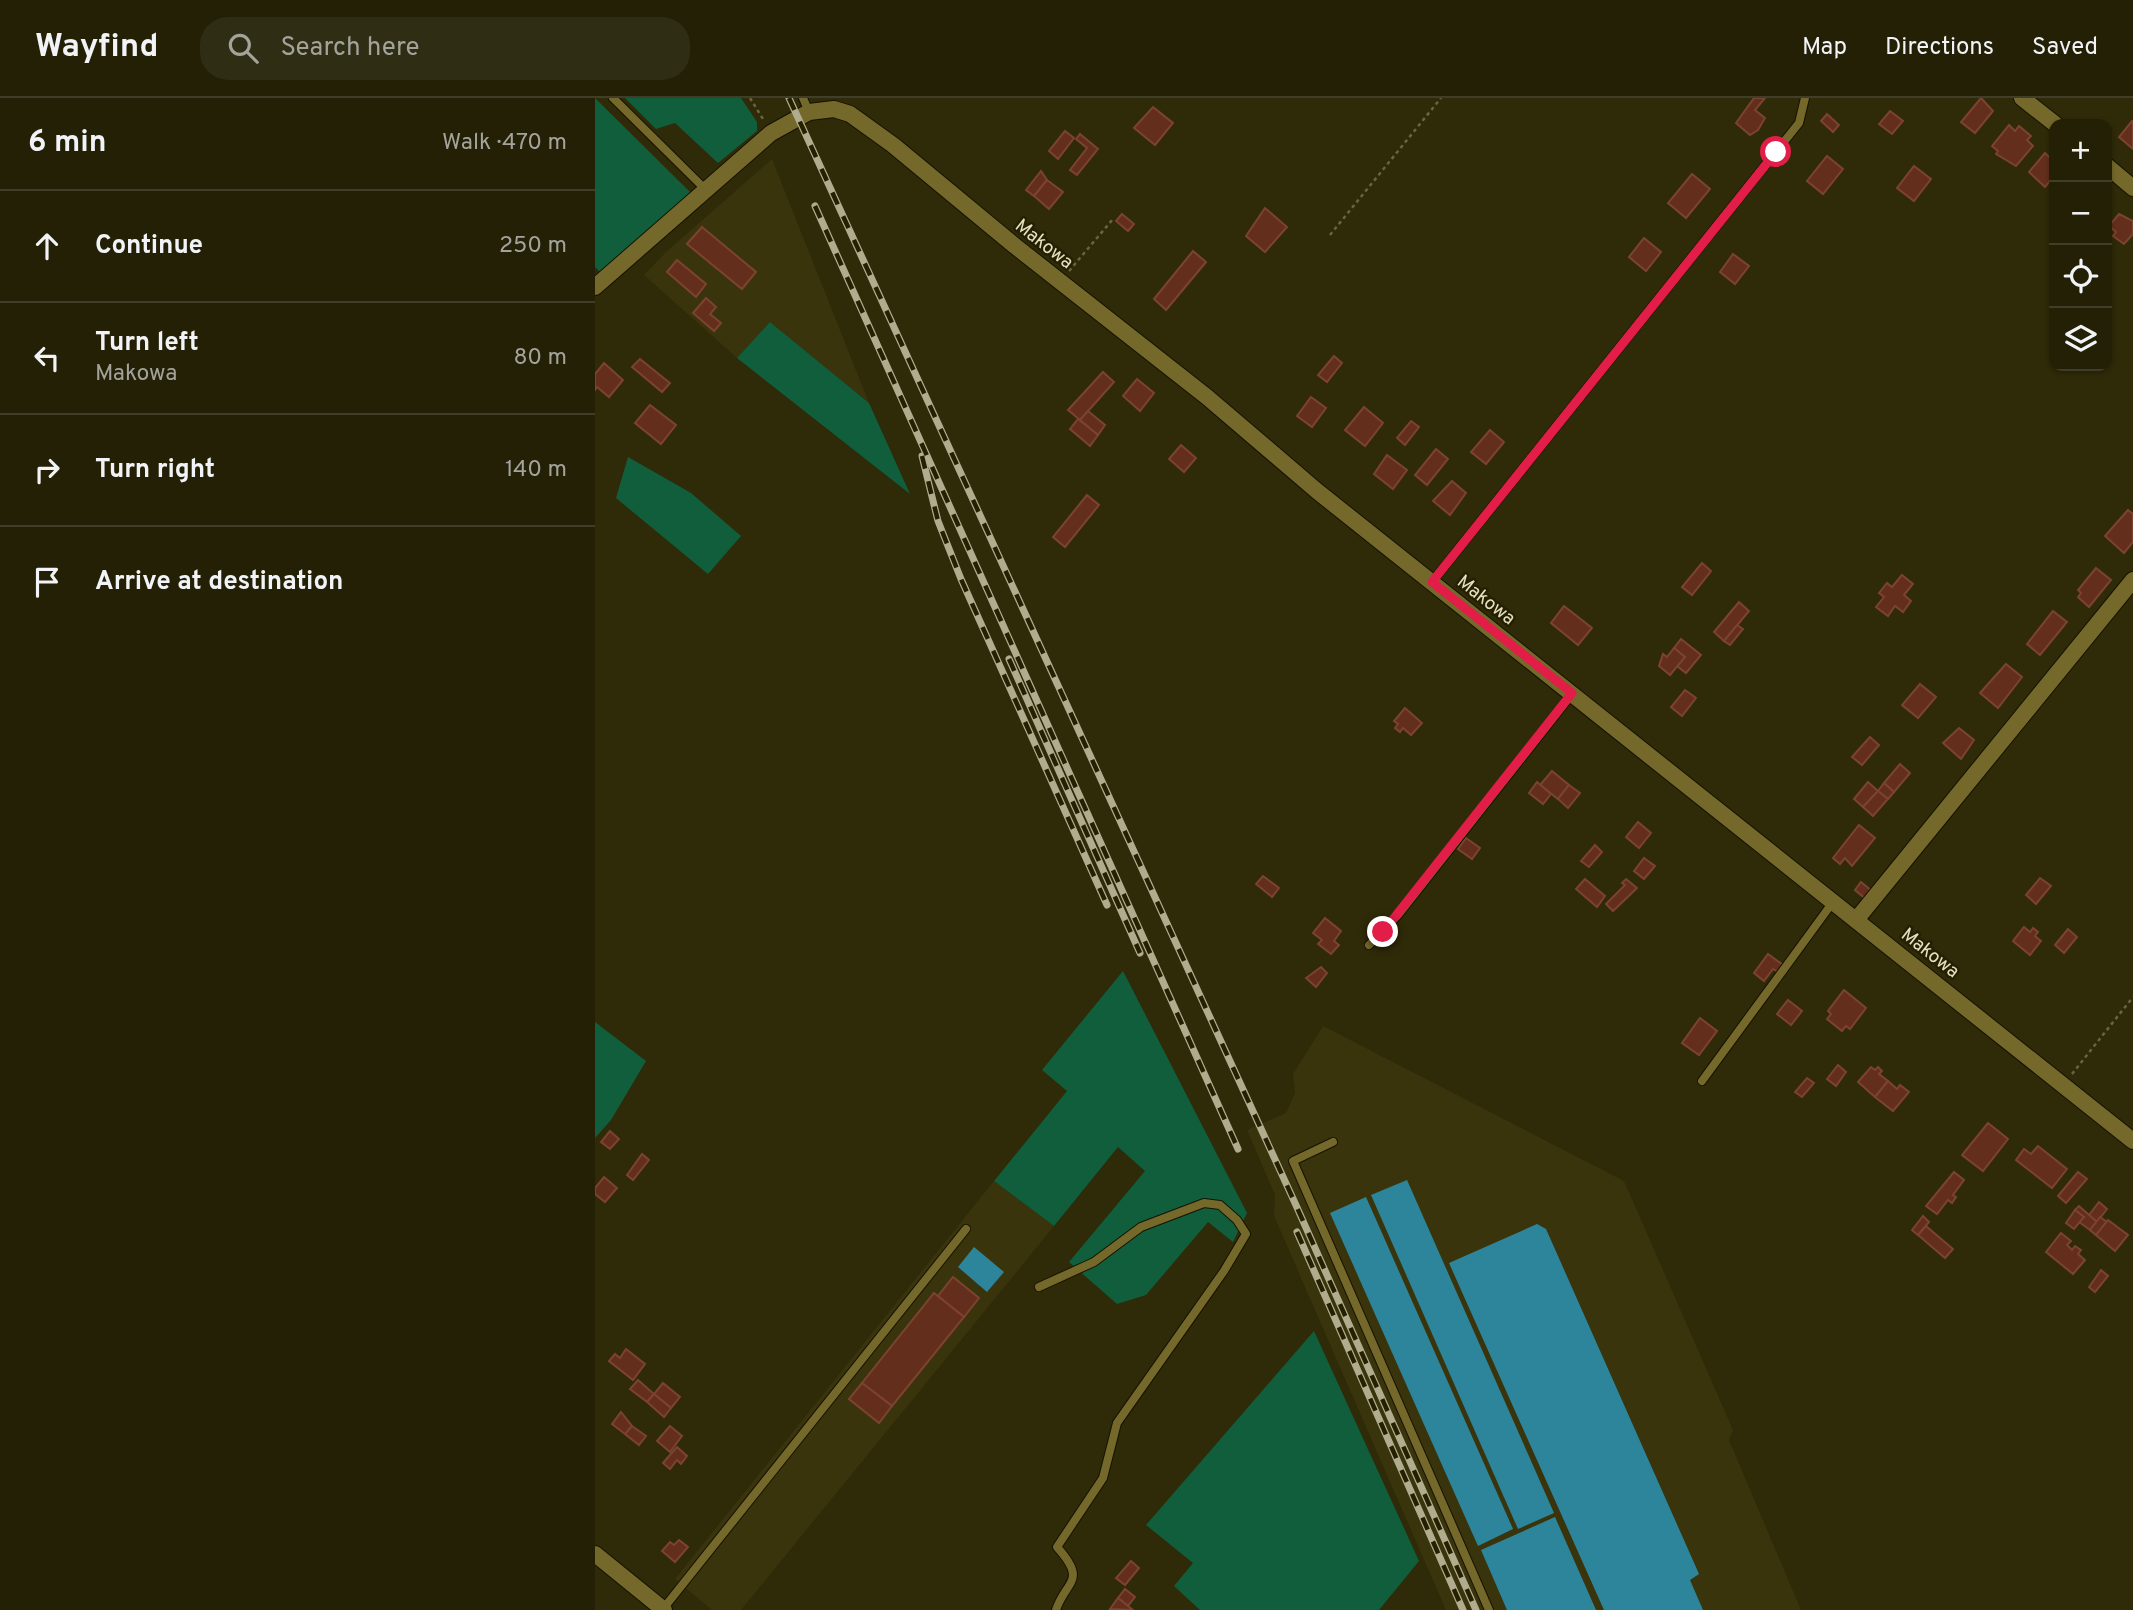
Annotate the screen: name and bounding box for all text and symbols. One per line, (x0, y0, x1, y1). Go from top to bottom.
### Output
search box (200, 17, 690, 80)
text: Wayfind (35, 27, 158, 69)
icon: search (224, 29, 262, 67)
text: Search here (280, 32, 419, 65)
text: Map (1802, 33, 1847, 63)
text: Directions (1885, 33, 1994, 63)
text: Saved (2032, 33, 2098, 63)
map controls (2049, 119, 2112, 371)
button: + (2049, 119, 2112, 182)
text: 6 min (28, 125, 106, 162)
text: Walk · 470 m (442, 129, 567, 158)
route start (1760, 136, 1791, 167)
button: − (2049, 182, 2112, 245)
street label: Makowa (1010, 214, 1078, 275)
icon: ahead (28, 227, 66, 265)
text: Continue (95, 230, 203, 263)
text: 250 m (499, 232, 567, 261)
button: locate (2049, 245, 2112, 308)
button: layers (2049, 308, 2112, 371)
text: Turn left (95, 327, 199, 360)
icon: left (28, 339, 66, 377)
text: 80 m (514, 344, 567, 373)
text: Makowa (95, 360, 177, 389)
icon: right (28, 451, 66, 489)
text: Turn right (95, 454, 215, 487)
text: 140 m (505, 456, 567, 485)
icon: arrive (28, 563, 66, 601)
text: Arrive at destination (95, 566, 343, 599)
street label: Makowa (1452, 570, 1520, 631)
route end (1367, 916, 1398, 947)
street label: Makowa (1896, 923, 1964, 984)

